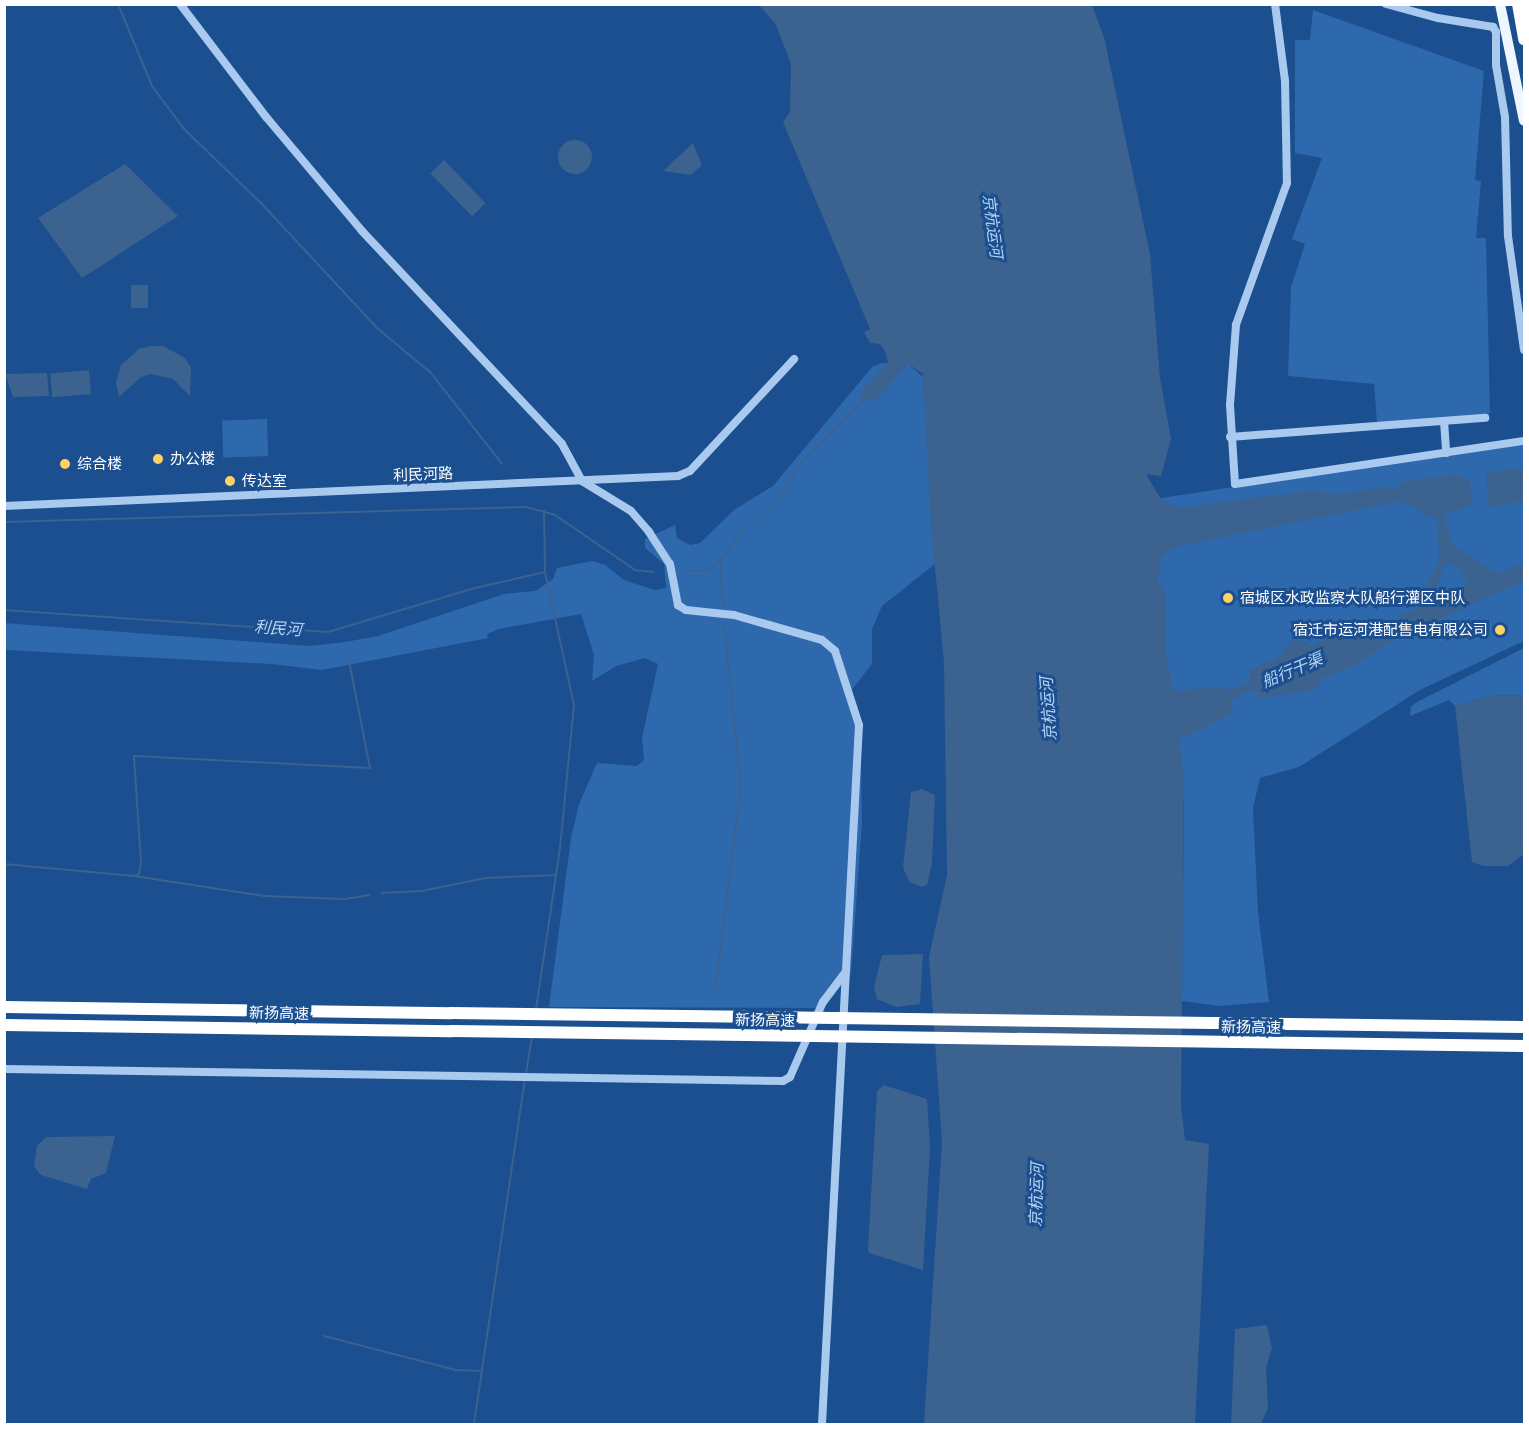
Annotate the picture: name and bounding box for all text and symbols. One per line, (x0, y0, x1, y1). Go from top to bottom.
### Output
water label: 京杭运河 (980, 193, 1006, 259)
place label: 办公楼 (170, 450, 215, 468)
marker: 办公楼 (151, 452, 165, 466)
place label: 综合楼 (77, 455, 122, 473)
marker: 综合楼 (58, 457, 72, 471)
street label: 利民河路 (393, 464, 453, 484)
place label: 传达室 (242, 472, 287, 490)
marker: 传达室 (223, 474, 237, 488)
place label: 宿城区水政监察大队船行灌区中队 (1240, 589, 1465, 607)
marker: 宿城区水政监察大队船行灌区中队 (1221, 591, 1235, 605)
water label: 利民河 (253, 617, 303, 639)
place label: 宿迁市运河港配售电有限公司 (1293, 621, 1488, 639)
marker: 宿迁市运河港配售电有限公司 (1493, 623, 1507, 637)
water label: 船行干渠 (1259, 649, 1325, 691)
water label: 京杭运河 (1036, 676, 1060, 742)
street label: 新扬高速 (249, 1003, 309, 1023)
street label: 新扬高速 (735, 1010, 795, 1030)
street label: 新扬高速 (1221, 1017, 1281, 1037)
water label: 京杭运河 (1025, 1163, 1047, 1227)

